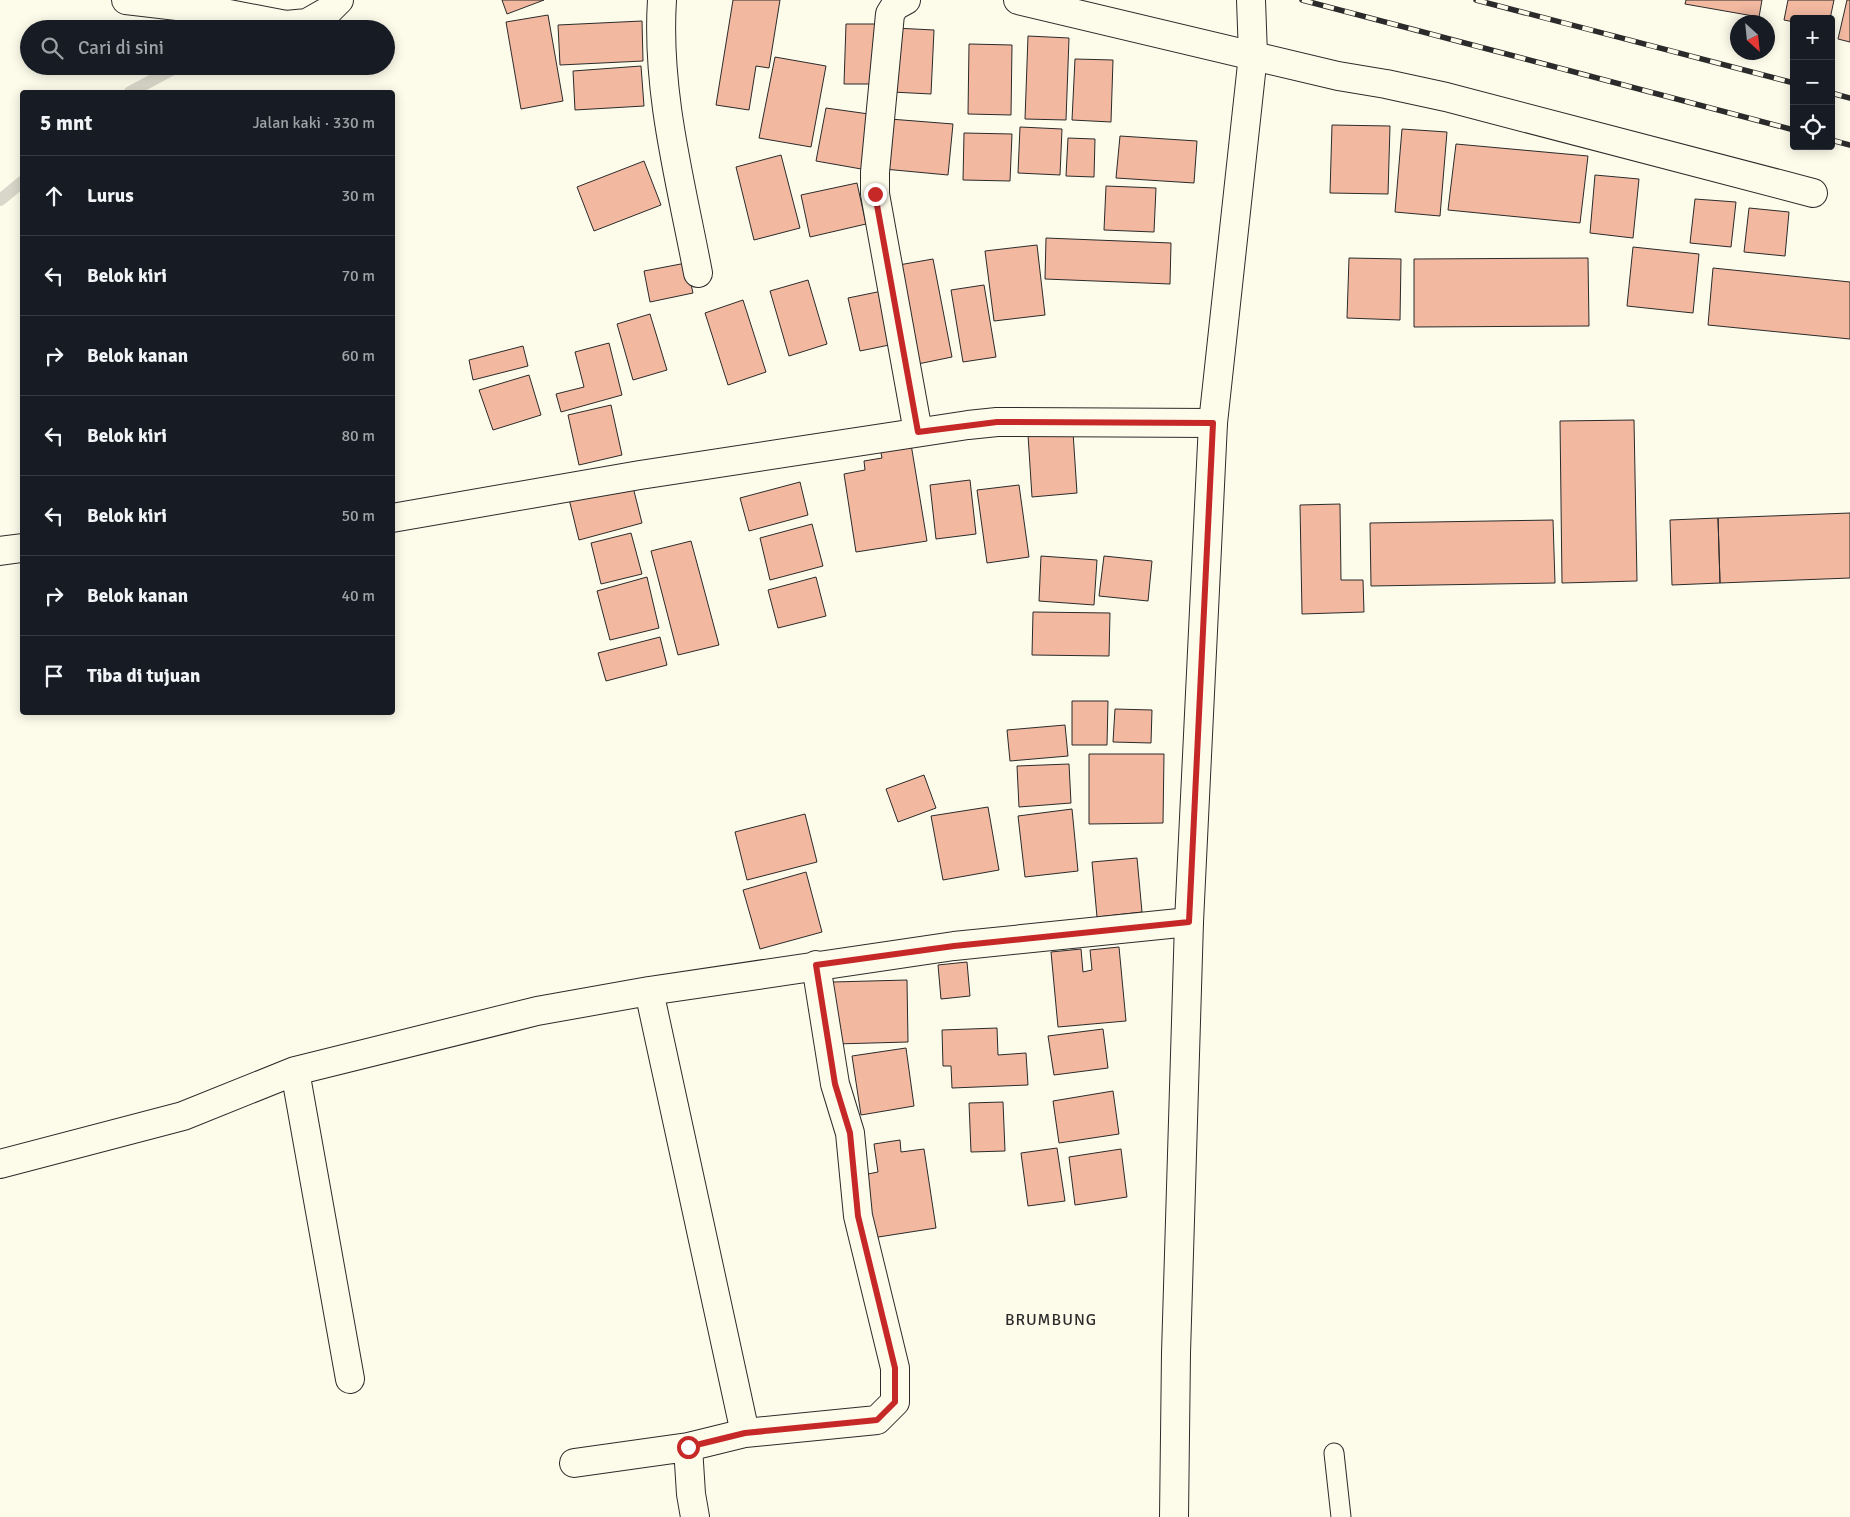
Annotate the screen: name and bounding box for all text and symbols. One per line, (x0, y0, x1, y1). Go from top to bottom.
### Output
north arrow (1730, 15, 1775, 60)
map controls (1790, 15, 1835, 150)
button: + (1790, 15, 1835, 60)
search box (20, 20, 395, 75)
icon: search (38, 34, 66, 62)
text: Cari di sini (78, 36, 164, 60)
button: − (1790, 60, 1835, 105)
button: locate (1790, 105, 1835, 150)
text: 5 mnt (40, 110, 92, 136)
text: Jalan kaki · 330 m (253, 113, 375, 133)
icon: ahead (40, 182, 68, 210)
route end (864, 183, 887, 206)
text: Lurus (87, 184, 134, 208)
text: 30 m (341, 186, 375, 206)
icon: left (40, 262, 68, 290)
text: Belok kiri (87, 264, 167, 288)
text: 70 m (341, 266, 375, 286)
icon: right (40, 342, 68, 370)
text: Belok kanan (87, 344, 188, 368)
text: 60 m (341, 346, 375, 366)
icon: left (40, 422, 68, 450)
text: Belok kiri (87, 424, 167, 448)
text: 80 m (341, 426, 375, 446)
icon: left (40, 502, 68, 530)
text: Belok kiri (87, 504, 167, 528)
text: 50 m (341, 506, 375, 526)
icon: right (40, 582, 68, 610)
text: Belok kanan (87, 584, 188, 608)
text: 40 m (341, 586, 375, 606)
icon: arrive (40, 662, 68, 690)
text: Tiba di tujuan (87, 664, 200, 688)
district label: BRUMBUNG (1005, 1310, 1097, 1330)
route start (677, 1436, 700, 1459)

